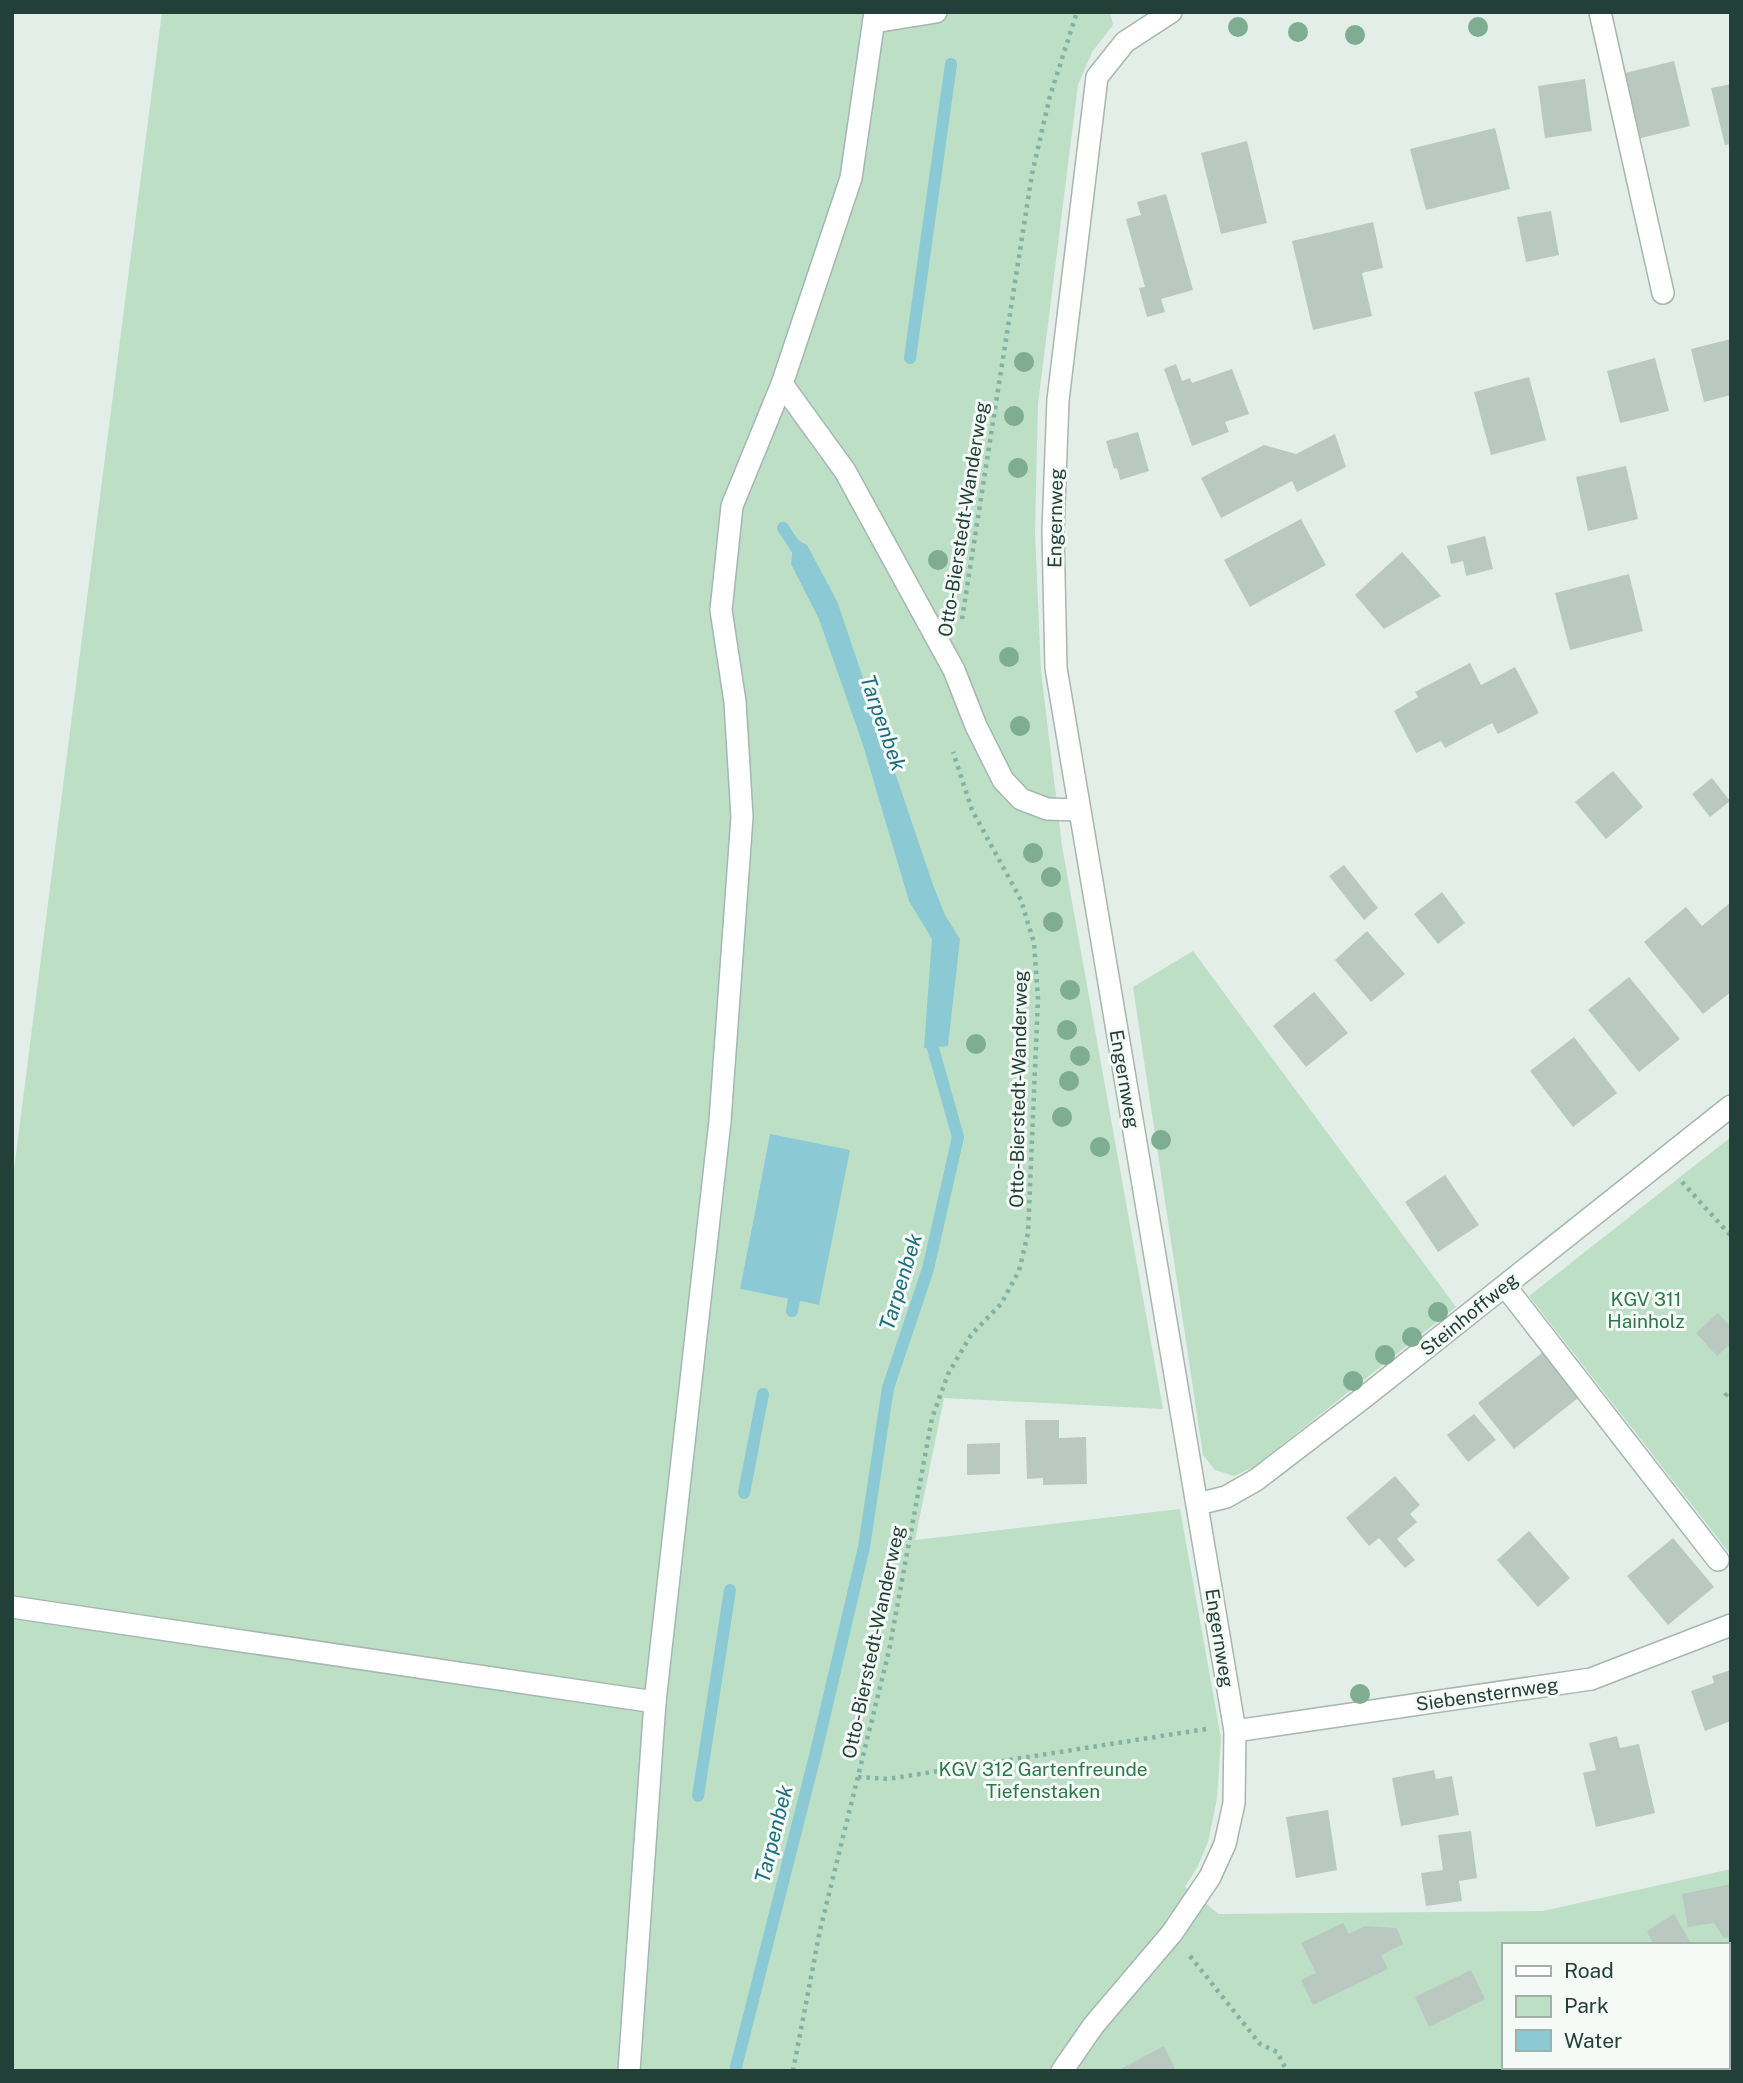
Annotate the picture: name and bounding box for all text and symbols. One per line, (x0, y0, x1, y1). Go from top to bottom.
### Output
street label: Otto-Bierstedt-Wanderweg (934, 400, 993, 638)
street label: Engernweg (1043, 468, 1067, 568)
water label: Tarpenbek (855, 672, 912, 775)
street label: Otto-Bierstedt-Wanderweg (1005, 970, 1031, 1208)
street label: Engernweg (1105, 1028, 1145, 1130)
water label: Tarpenbek (874, 1230, 927, 1333)
street label: Steinhoffweg (1416, 1268, 1522, 1360)
park label: KGV 311 Hainholz (1607, 1288, 1685, 1332)
street label: Otto-Bierstedt-Wanderweg (837, 1523, 909, 1761)
street label: Engernweg (1201, 1587, 1239, 1689)
street label: Siebensternweg (1414, 1673, 1560, 1715)
park label: KGV 312 Gartenfreunde Tiefenstaken (938, 1758, 1148, 1802)
water label: Tarpenbek (749, 1782, 798, 1885)
legend (1502, 1943, 1729, 2069)
text: Road (1564, 1958, 1614, 1983)
text: Park (1564, 1993, 1609, 2018)
text: Water (1564, 2028, 1622, 2053)

